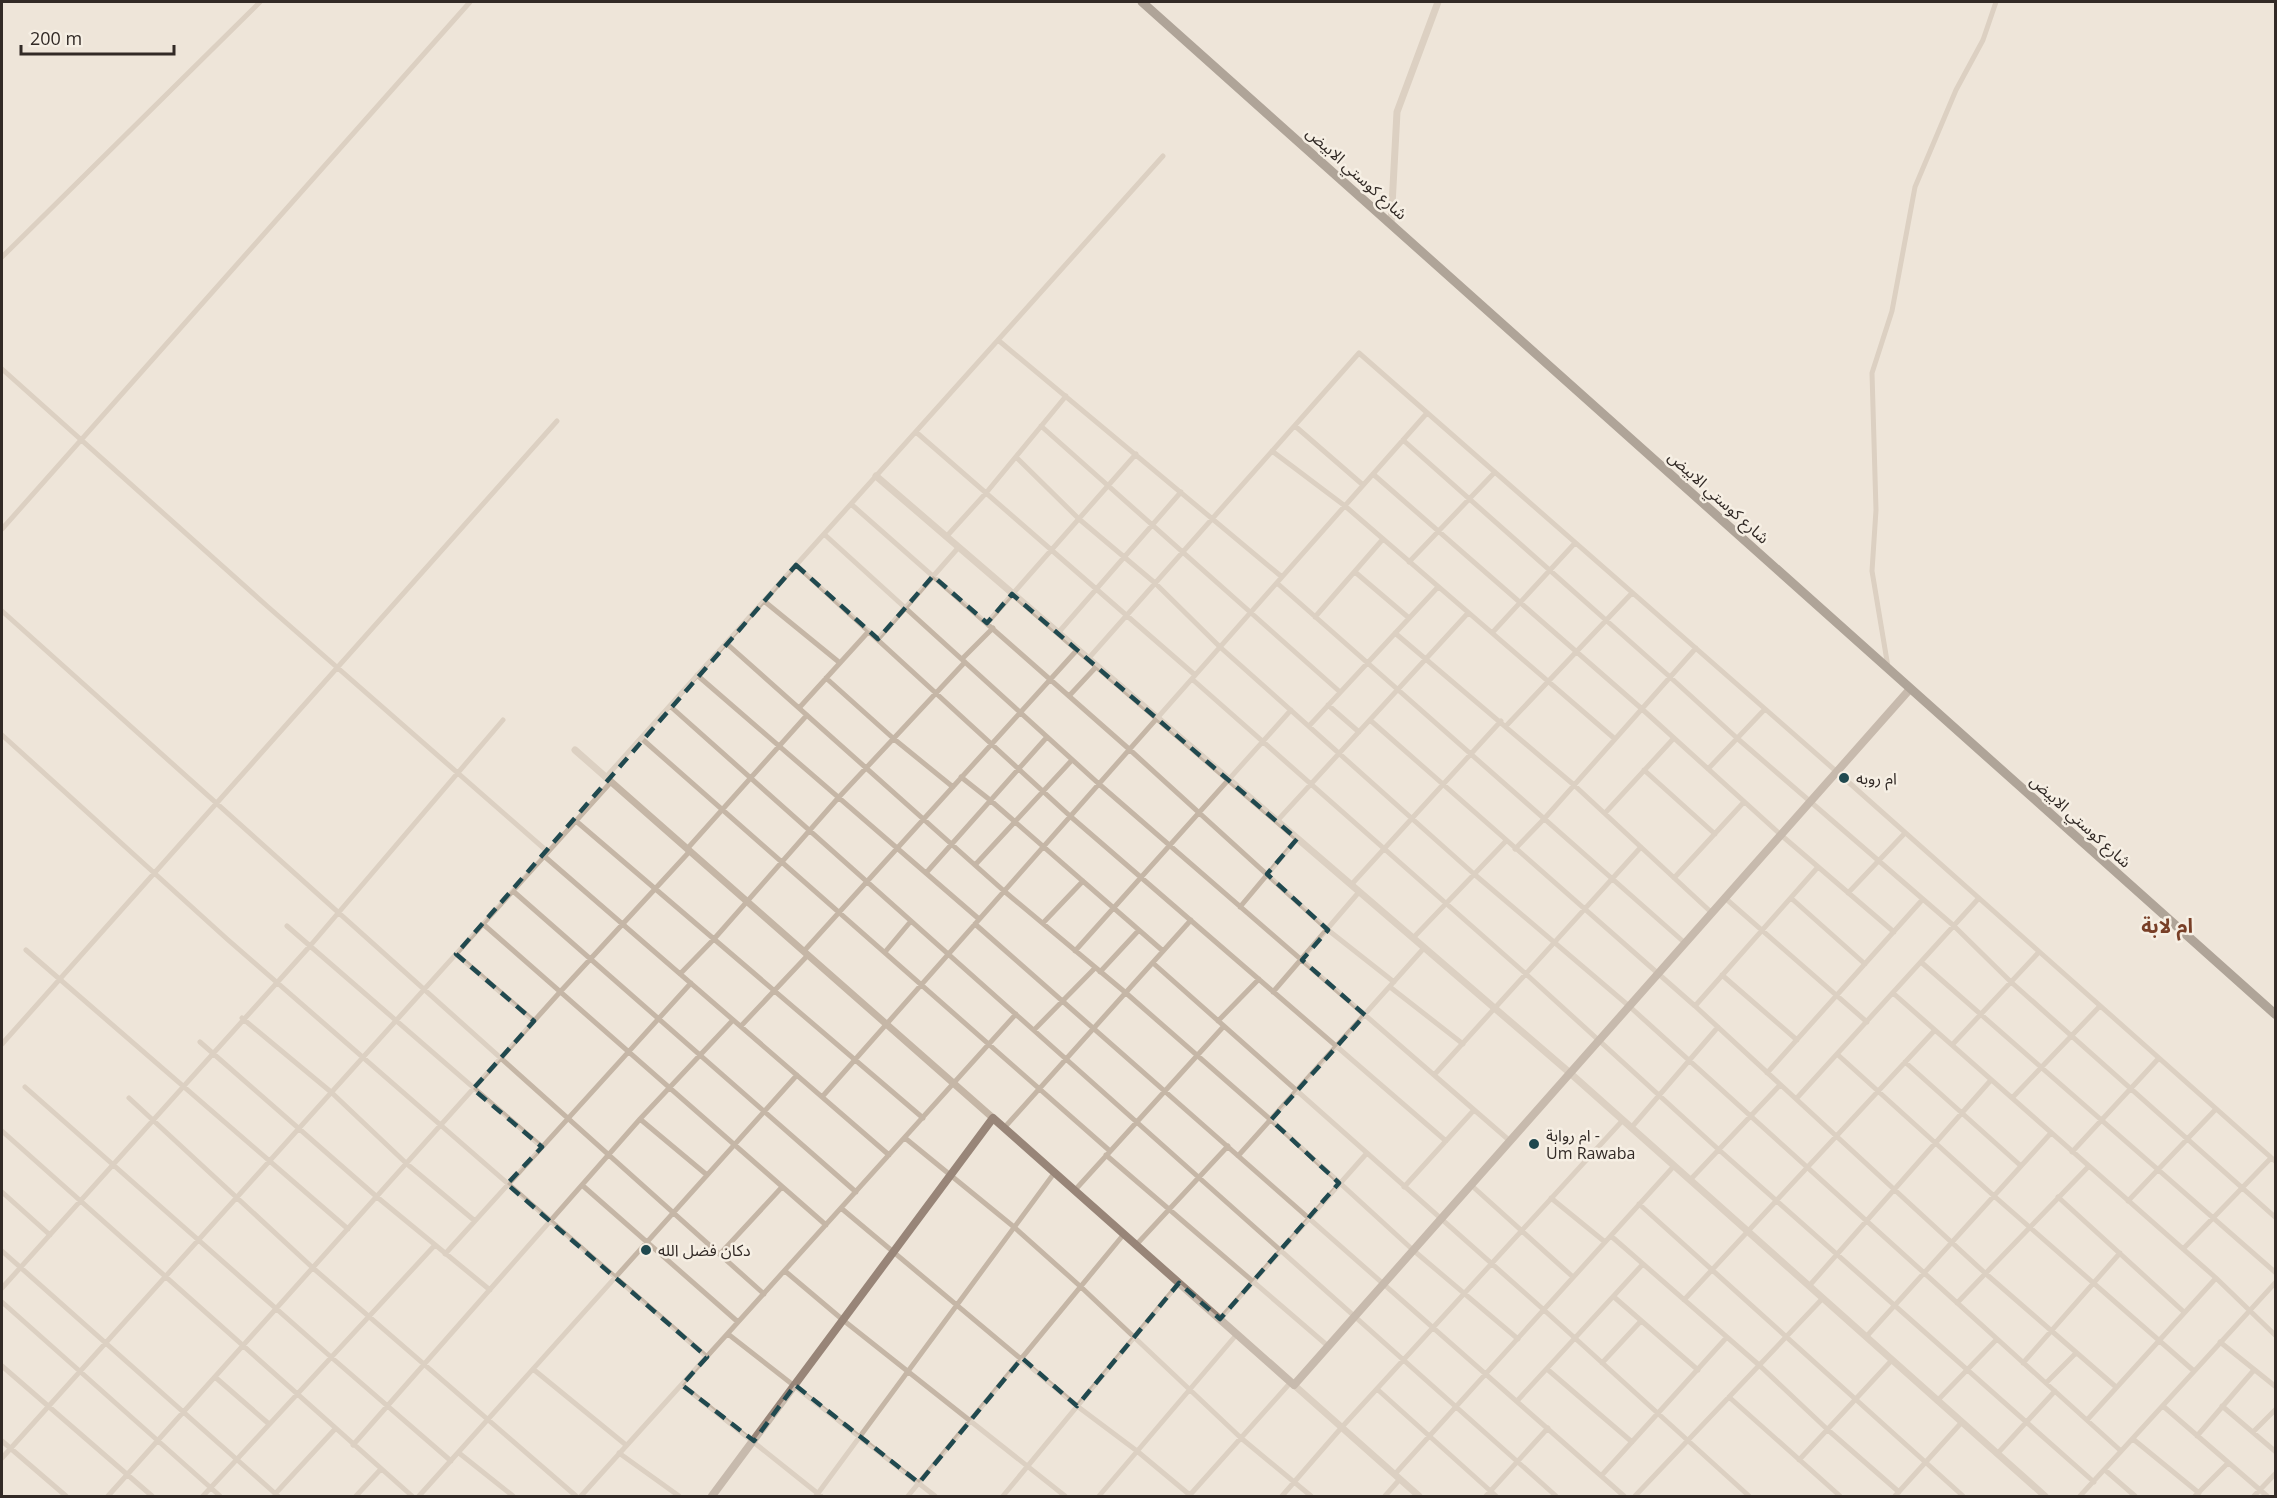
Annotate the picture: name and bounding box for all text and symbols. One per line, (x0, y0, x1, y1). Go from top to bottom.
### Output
scale bar (21, 18, 174, 56)
text: 200 m (30, 26, 82, 50)
street label: شارع كوستي الابيض (1300, 122, 1412, 226)
street label: شارع كوستي الابيض (1662, 446, 1774, 550)
place label: ام روبه (1856, 767, 1897, 791)
street label: شارع كوستي الابيض (2024, 770, 2136, 874)
marker: ام روبه (1837, 771, 1851, 785)
district label: ام لابة (2141, 912, 2193, 941)
place label: ام روابة - Um Rawaba (1546, 1124, 1635, 1164)
marker: ام روابة - Um Rawaba (1527, 1137, 1541, 1151)
place label: دكان فضل الله (658, 1239, 751, 1261)
marker: دكان فضل الله (639, 1243, 653, 1257)

